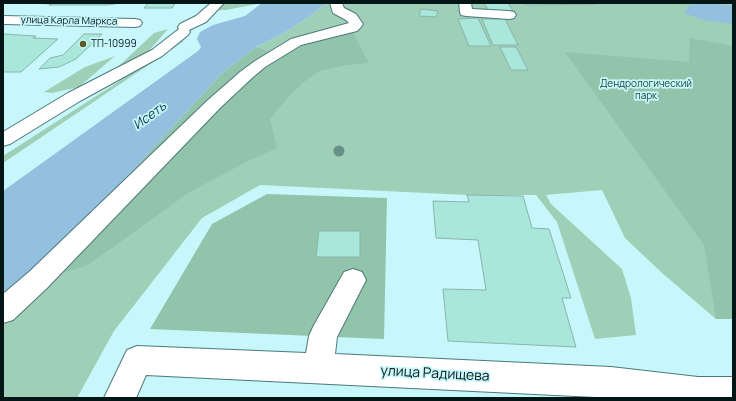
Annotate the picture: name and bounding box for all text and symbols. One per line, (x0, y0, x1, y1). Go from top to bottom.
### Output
street label: улица Карла Маркса (21, 14, 117, 28)
place label: ТП-10999 (91, 38, 137, 50)
marker: ТП-10999 (78, 39, 88, 49)
park label: Дендрологический парк (600, 78, 692, 102)
water label: Исеть (130, 99, 170, 133)
street label: улица Радищева (380, 363, 490, 385)

